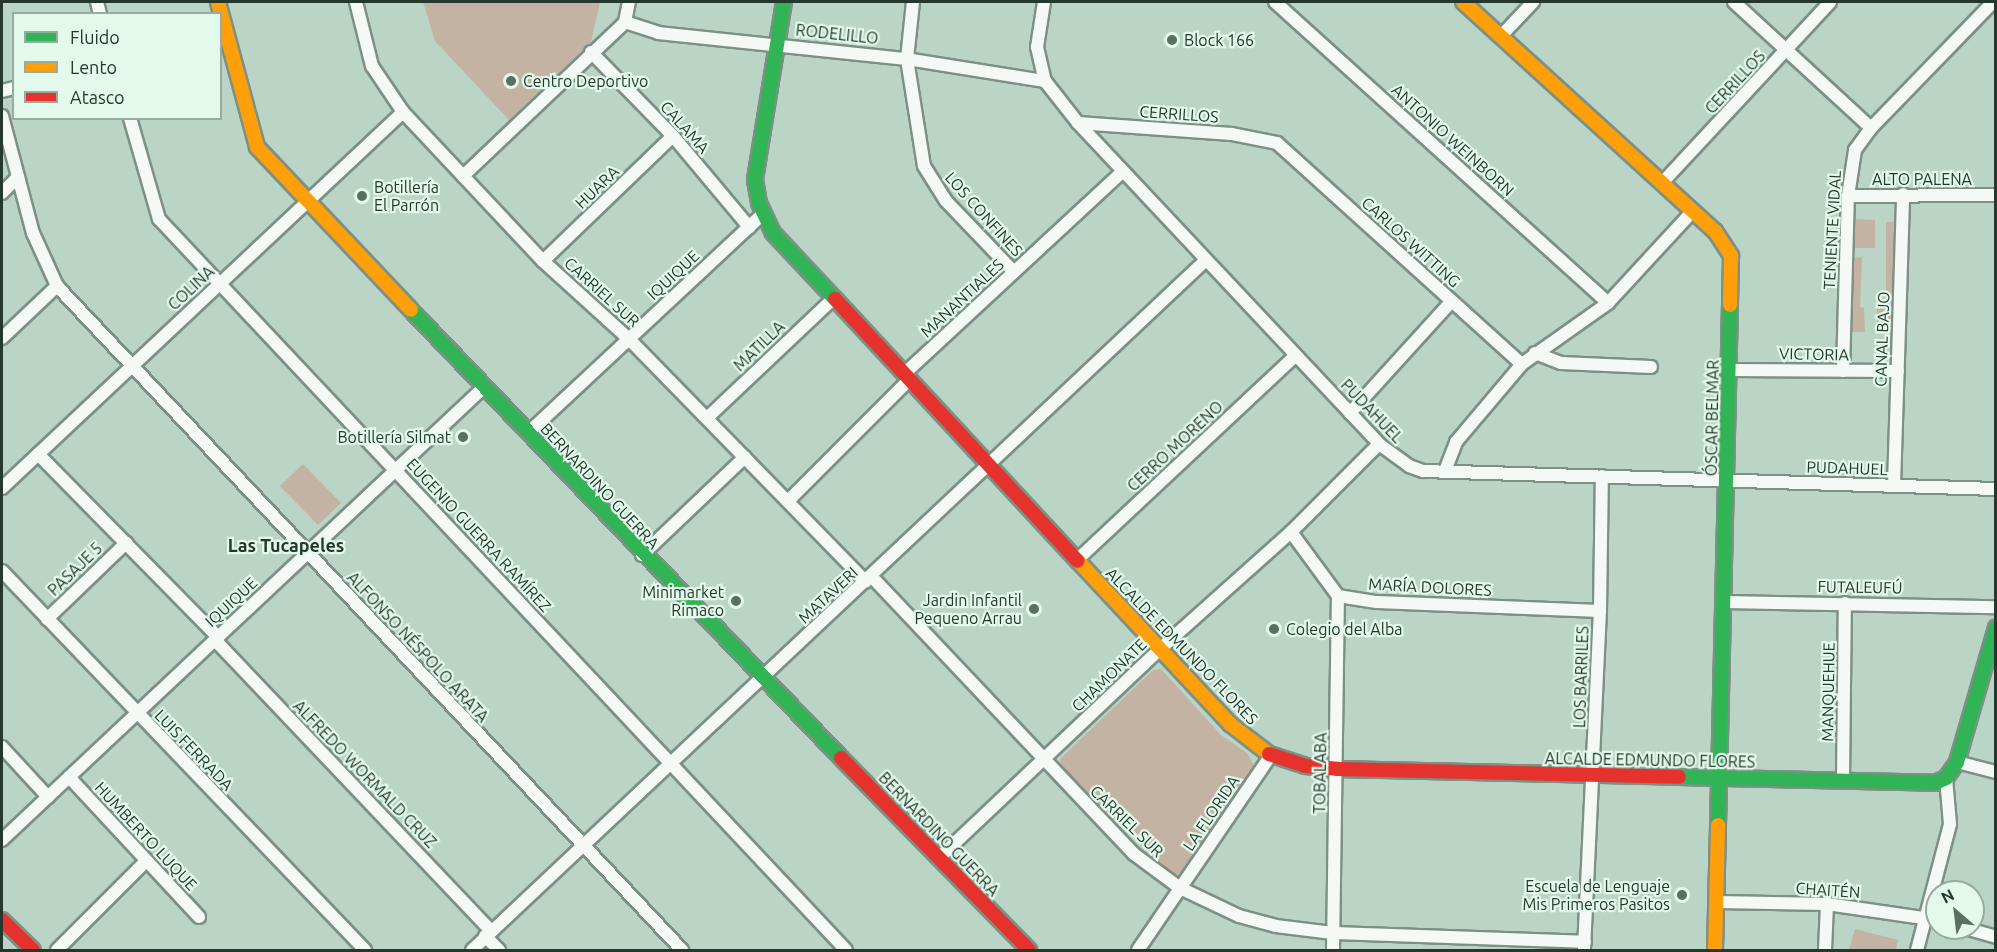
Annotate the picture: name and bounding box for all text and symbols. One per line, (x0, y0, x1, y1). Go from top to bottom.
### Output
legend (12, 12, 222, 120)
street label: RODELILLO (795, 20, 879, 48)
text: Fluido (70, 27, 120, 47)
place label: Block 166 (1184, 30, 1254, 50)
marker: Block 166 (1165, 33, 1179, 47)
street label: CERRILLOS (1701, 46, 1769, 118)
text: Lento (70, 57, 117, 77)
place label: Centro Deportivo (523, 71, 648, 91)
marker: Centro Deportivo (504, 74, 518, 88)
street label: ANTONIO WEINBORN (1388, 80, 1518, 200)
text: Atasco (70, 87, 125, 107)
street label: CALAMA (656, 97, 714, 157)
street label: CERRILLOS (1139, 102, 1219, 126)
street label: HUARA (571, 162, 623, 212)
street label: LOS CONFINES (941, 168, 1027, 260)
street label: ALTO PALENA (1872, 169, 1972, 189)
street label: TENIENTE VIDAL (1819, 170, 1845, 290)
place label: Botillería El Parrón (374, 177, 439, 215)
marker: Botillería El Parrón (355, 189, 369, 203)
street label: CARLOS WITTING (1358, 193, 1464, 291)
street label: IQUIQUE (643, 246, 703, 304)
street label: CARRIEL SUR (560, 253, 644, 331)
street label: MANANTIALES (917, 255, 1007, 341)
street label: COLINA (164, 262, 218, 314)
street label: CANAL BAJO (1871, 291, 1893, 387)
street label: MATILLA (729, 317, 789, 375)
street label: VICTORIA (1779, 344, 1849, 364)
street label: ÓSCAR BELMAR (1701, 360, 1723, 476)
street label: PUDAHUEL (1337, 375, 1407, 447)
street label: CERRO MORENO (1123, 397, 1227, 495)
street label: BERNARDINO GUERRA (537, 419, 663, 553)
place label: Botillería Silmat (337, 427, 451, 447)
marker: Botillería Silmat (456, 430, 470, 444)
street label: EUGENIO GUERRA RAMÍREZ (403, 454, 555, 616)
street label: PUDAHUEL (1806, 457, 1888, 479)
district label: Las Tucapeles (228, 534, 344, 556)
street label: PASAJE 5 (44, 538, 106, 600)
street label: MATAVERI (794, 563, 862, 627)
street label: ALCALDE EDMUNDO FLORES (1102, 564, 1262, 728)
street label: ALFONSO NÉSPOLO ARATA (343, 568, 493, 726)
street label: IQUIQUE (201, 573, 261, 631)
street label: MARÍA DOLORES (1368, 574, 1492, 600)
street label: FUTALEUFÚ (1817, 577, 1903, 597)
place label: Minimarket Rimaco (642, 582, 724, 620)
place label: Jardin Infantil Pequeno Arrau (915, 590, 1022, 628)
marker: Minimarket Rimaco (729, 594, 743, 608)
marker: Jardin Infantil Pequeno Arrau (1027, 602, 1041, 616)
place label: Colegio del Alba (1286, 619, 1403, 639)
marker: Colegio del Alba (1267, 622, 1281, 636)
street label: LOS BARRILES (1570, 626, 1592, 728)
street label: CHAMONATE (1068, 635, 1150, 715)
street label: MANQUEHUE (1818, 642, 1838, 742)
street label: ALFREDO WORMALD CRUZ (289, 696, 441, 852)
street label: LUIS FERRADA (151, 706, 237, 794)
street label: TOBALABA (1310, 732, 1330, 814)
street label: ALCALDE EDMUNDO FLORES (1545, 749, 1755, 771)
street label: BERNARDINO GUERRA (875, 768, 1003, 900)
street label: LA FLORIDA (1179, 772, 1243, 854)
street label: HUMBERTO LUQUE (91, 778, 201, 894)
street label: CARRIEL SUR (1086, 781, 1168, 861)
place label: Escuela de Lenguaje Mis Primeros Pasitos (1522, 876, 1670, 914)
street label: CHAITÉN (1795, 878, 1861, 902)
north arrow (1925, 880, 1985, 940)
text: N (1938, 885, 1957, 907)
marker: Escuela de Lenguaje Mis Primeros Pasitos (1675, 888, 1689, 902)

